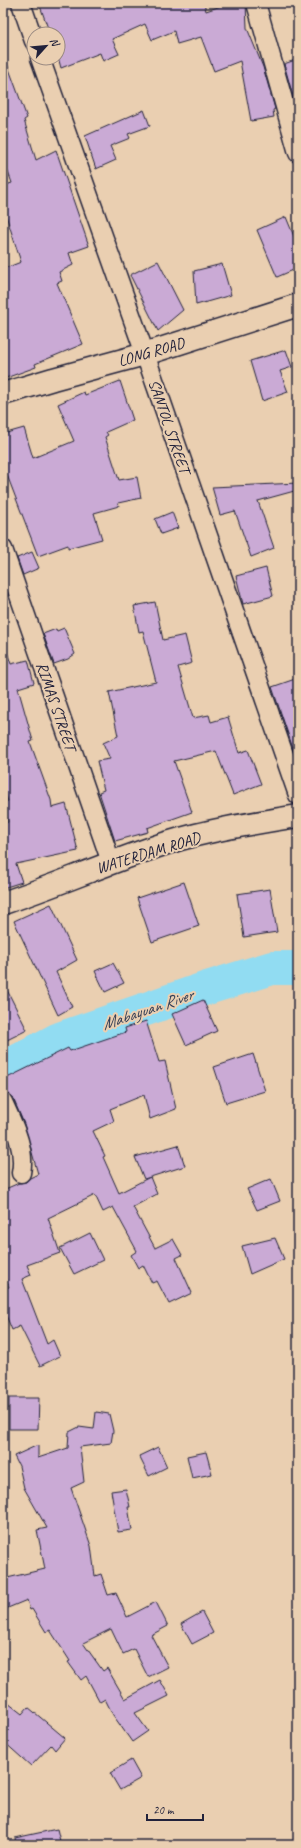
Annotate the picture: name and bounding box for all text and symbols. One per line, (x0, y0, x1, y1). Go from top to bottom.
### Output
north arrow (26, 26, 66, 66)
text: N (47, 35, 64, 50)
street label: LONG ROAD (116, 332, 188, 371)
street label: SANTOL STREET (144, 377, 196, 479)
street label: RIMAS STREET (32, 659, 82, 757)
street label: WATERDAM ROAD (94, 827, 204, 878)
water label: Mabayuan River (99, 983, 198, 1035)
scale bar (147, 1796, 203, 1822)
text: 20 m (153, 1802, 175, 1818)

